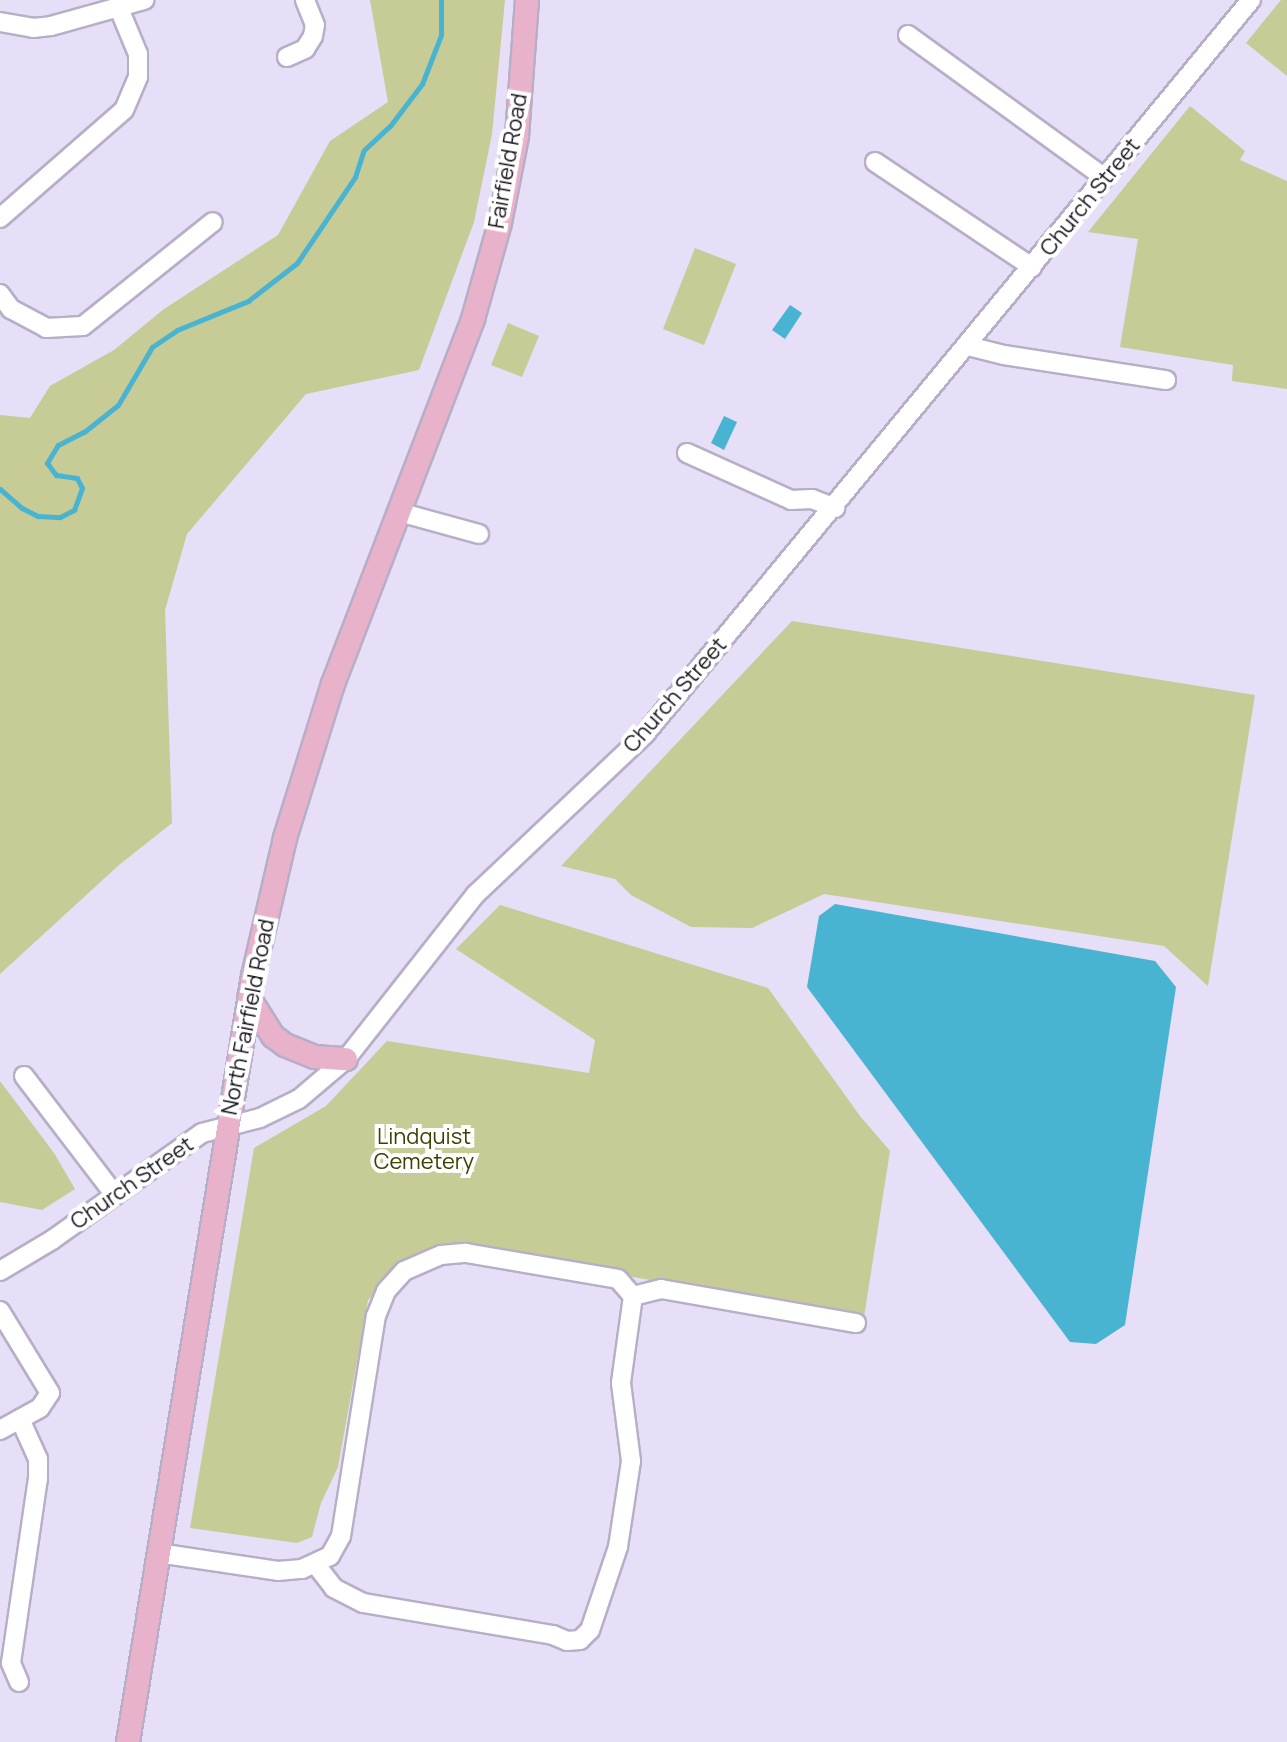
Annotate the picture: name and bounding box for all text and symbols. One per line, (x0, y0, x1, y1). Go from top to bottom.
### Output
street label: Fairfield Road (483, 91, 533, 231)
street label: Church Street (1034, 133, 1146, 261)
street label: Church Street (618, 632, 732, 758)
street label: North Fairfield Road (216, 917, 280, 1117)
park label: Lindquist Cemetery (374, 1123, 474, 1174)
street label: Church Street (66, 1131, 198, 1235)

